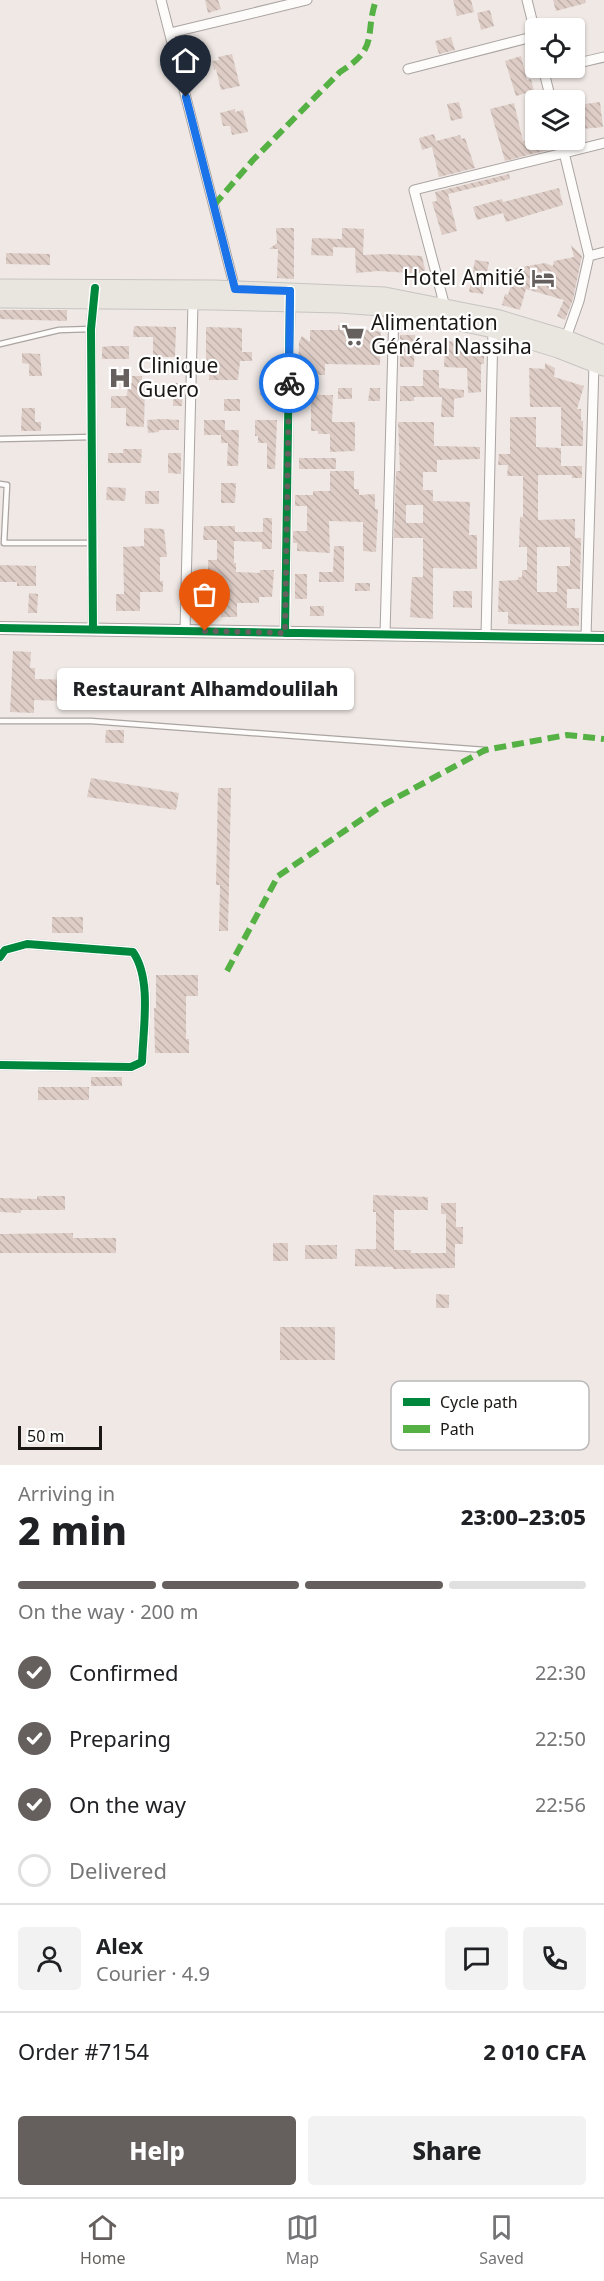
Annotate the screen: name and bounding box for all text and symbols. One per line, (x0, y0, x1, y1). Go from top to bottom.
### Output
map controls (525, 18, 585, 150)
button: locate (525, 18, 585, 78)
pin (160, 35, 211, 97)
icon: home (169, 44, 202, 77)
button: layers (525, 90, 585, 150)
place label: Hotel Amitié (403, 263, 525, 291)
hotel icon: Hotel Amitié (530, 265, 556, 291)
place label: Alimentation Général Nassiha (371, 308, 532, 360)
supermarket icon: Alimentation Général Nassiha (340, 322, 366, 348)
place label: Clinique Guero (138, 351, 218, 403)
courier (259, 353, 319, 413)
hospital icon: Clinique Guero (107, 365, 133, 391)
icon: bike (273, 367, 306, 400)
pin (179, 569, 230, 631)
icon: bag (188, 578, 221, 611)
callout: Restaurant Alhamdoulilah (56, 667, 354, 709)
text: Restaurant Alhamdoulilah (72, 675, 339, 702)
legend (391, 1381, 589, 1450)
text: Cycle path (440, 1391, 518, 1413)
text: Path (440, 1418, 474, 1440)
scale bar (18, 1423, 102, 1450)
text: 50 m (27, 1425, 64, 1447)
text: Arriving in (18, 1480, 115, 1507)
text: 23:00–23:05 (461, 1501, 586, 1531)
text: 2 min (18, 1503, 127, 1556)
text: On the way · 200 m (18, 1598, 198, 1625)
icon: check (18, 1656, 51, 1689)
text: Confirmed (69, 1657, 179, 1687)
text: 22:30 (535, 1659, 586, 1686)
icon: check (18, 1722, 51, 1755)
text: Preparing (69, 1723, 171, 1753)
text: 22:50 (535, 1725, 586, 1752)
icon: check (18, 1788, 51, 1821)
text: On the way (69, 1789, 186, 1819)
text: 22:56 (535, 1791, 586, 1818)
text: Delivered (69, 1855, 167, 1885)
button: person (18, 1927, 81, 1990)
button: chat (445, 1927, 508, 1990)
button: phone (523, 1927, 586, 1990)
text: Alex (96, 1930, 143, 1960)
text: Courier · 4.9 (96, 1960, 210, 1987)
text: Order #7154 (18, 2036, 149, 2066)
text: 2 010 CFA (483, 2036, 586, 2066)
button: Help (18, 2116, 296, 2185)
button: Share (308, 2116, 586, 2185)
tab: Home (80, 2211, 126, 2269)
tab: Map (286, 2211, 319, 2269)
tab: Saved (479, 2211, 524, 2269)

